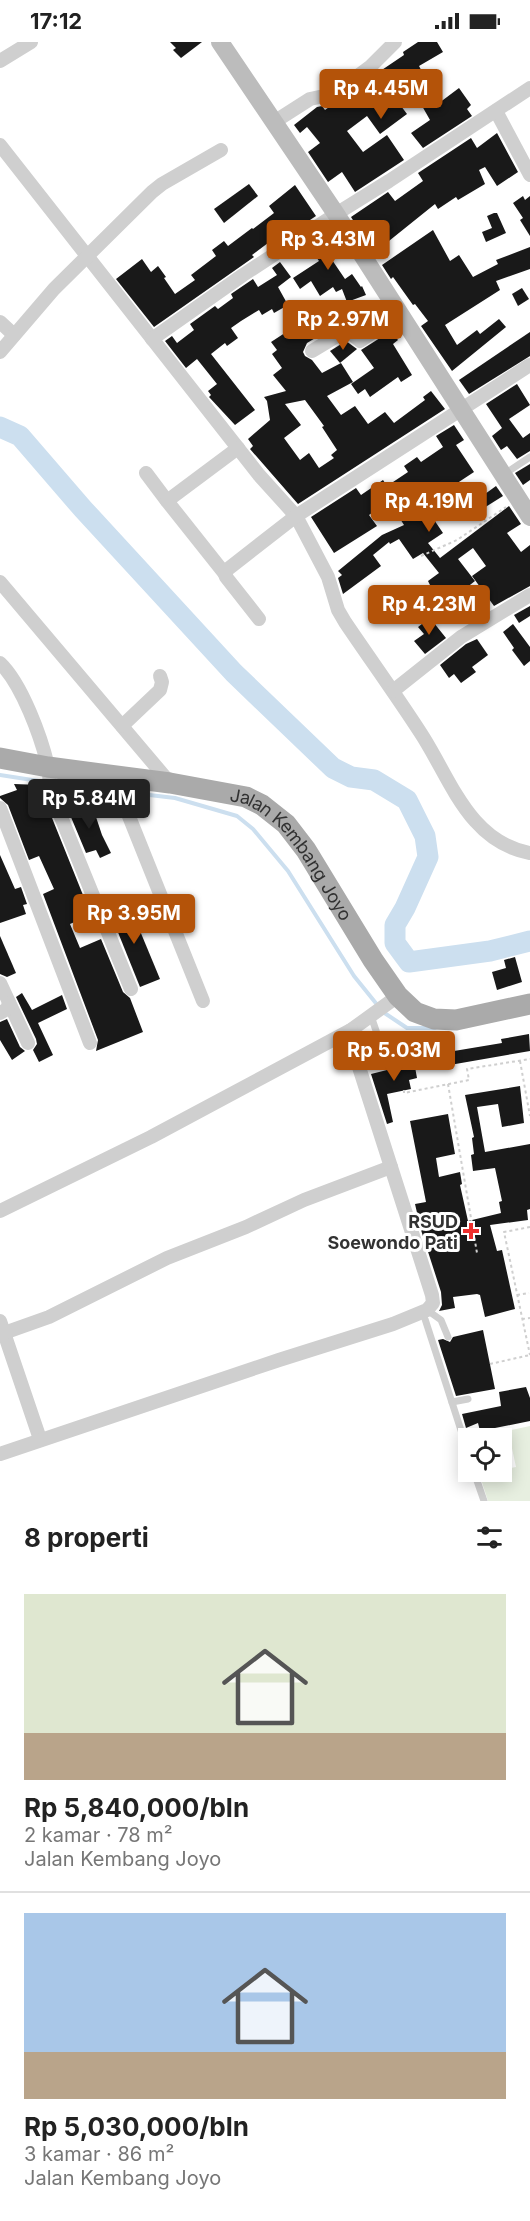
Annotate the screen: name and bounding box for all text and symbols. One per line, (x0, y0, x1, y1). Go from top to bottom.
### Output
text: 17:12 (30, 8, 82, 34)
pin: Rp 4.45M (319, 69, 443, 120)
text: Rp 4.45M (334, 76, 428, 100)
pin: Rp 3.43M (266, 220, 390, 271)
text: Rp 3.43M (281, 227, 375, 251)
pin: Rp 2.97M (281, 300, 405, 351)
text: Rp 2.97M (297, 307, 389, 331)
pin: Rp 4.19M (367, 482, 491, 533)
text: Rp 4.19M (385, 489, 473, 513)
pin: Rp 4.23M (367, 585, 491, 636)
text: Rp 4.23M (382, 592, 476, 616)
pin: Rp 5.84M (27, 779, 151, 830)
street label: Jalan Kembang Joyo (228, 784, 357, 924)
text: Rp 5.84M (42, 786, 136, 810)
pin: Rp 3.95M (72, 894, 196, 945)
text: Rp 3.95M (87, 901, 181, 925)
pin: Rp 5.03M (332, 1031, 456, 1082)
text: Rp 5.03M (347, 1038, 441, 1062)
place label: RSUD Soewondo Pati (327, 1211, 458, 1253)
marker: RSUD Soewondo Pati (462, 1222, 480, 1240)
map controls (458, 1428, 512, 1482)
button: locate (458, 1428, 512, 1482)
icon: filters (473, 1521, 506, 1554)
text: 8 properti (24, 1522, 149, 1553)
icon: home (211, 1633, 319, 1741)
text: Rp 5,840,000/bln (24, 1792, 249, 1823)
text: 2 kamar · 78 m² (24, 1823, 173, 1847)
text: Jalan Kembang Joyo (24, 1847, 221, 1871)
icon: home (211, 1952, 319, 2060)
text: Rp 5,030,000/bln (24, 2111, 249, 2142)
text: 3 kamar · 86 m² (24, 2142, 174, 2166)
text: Jalan Kembang Joyo (24, 2166, 221, 2190)

